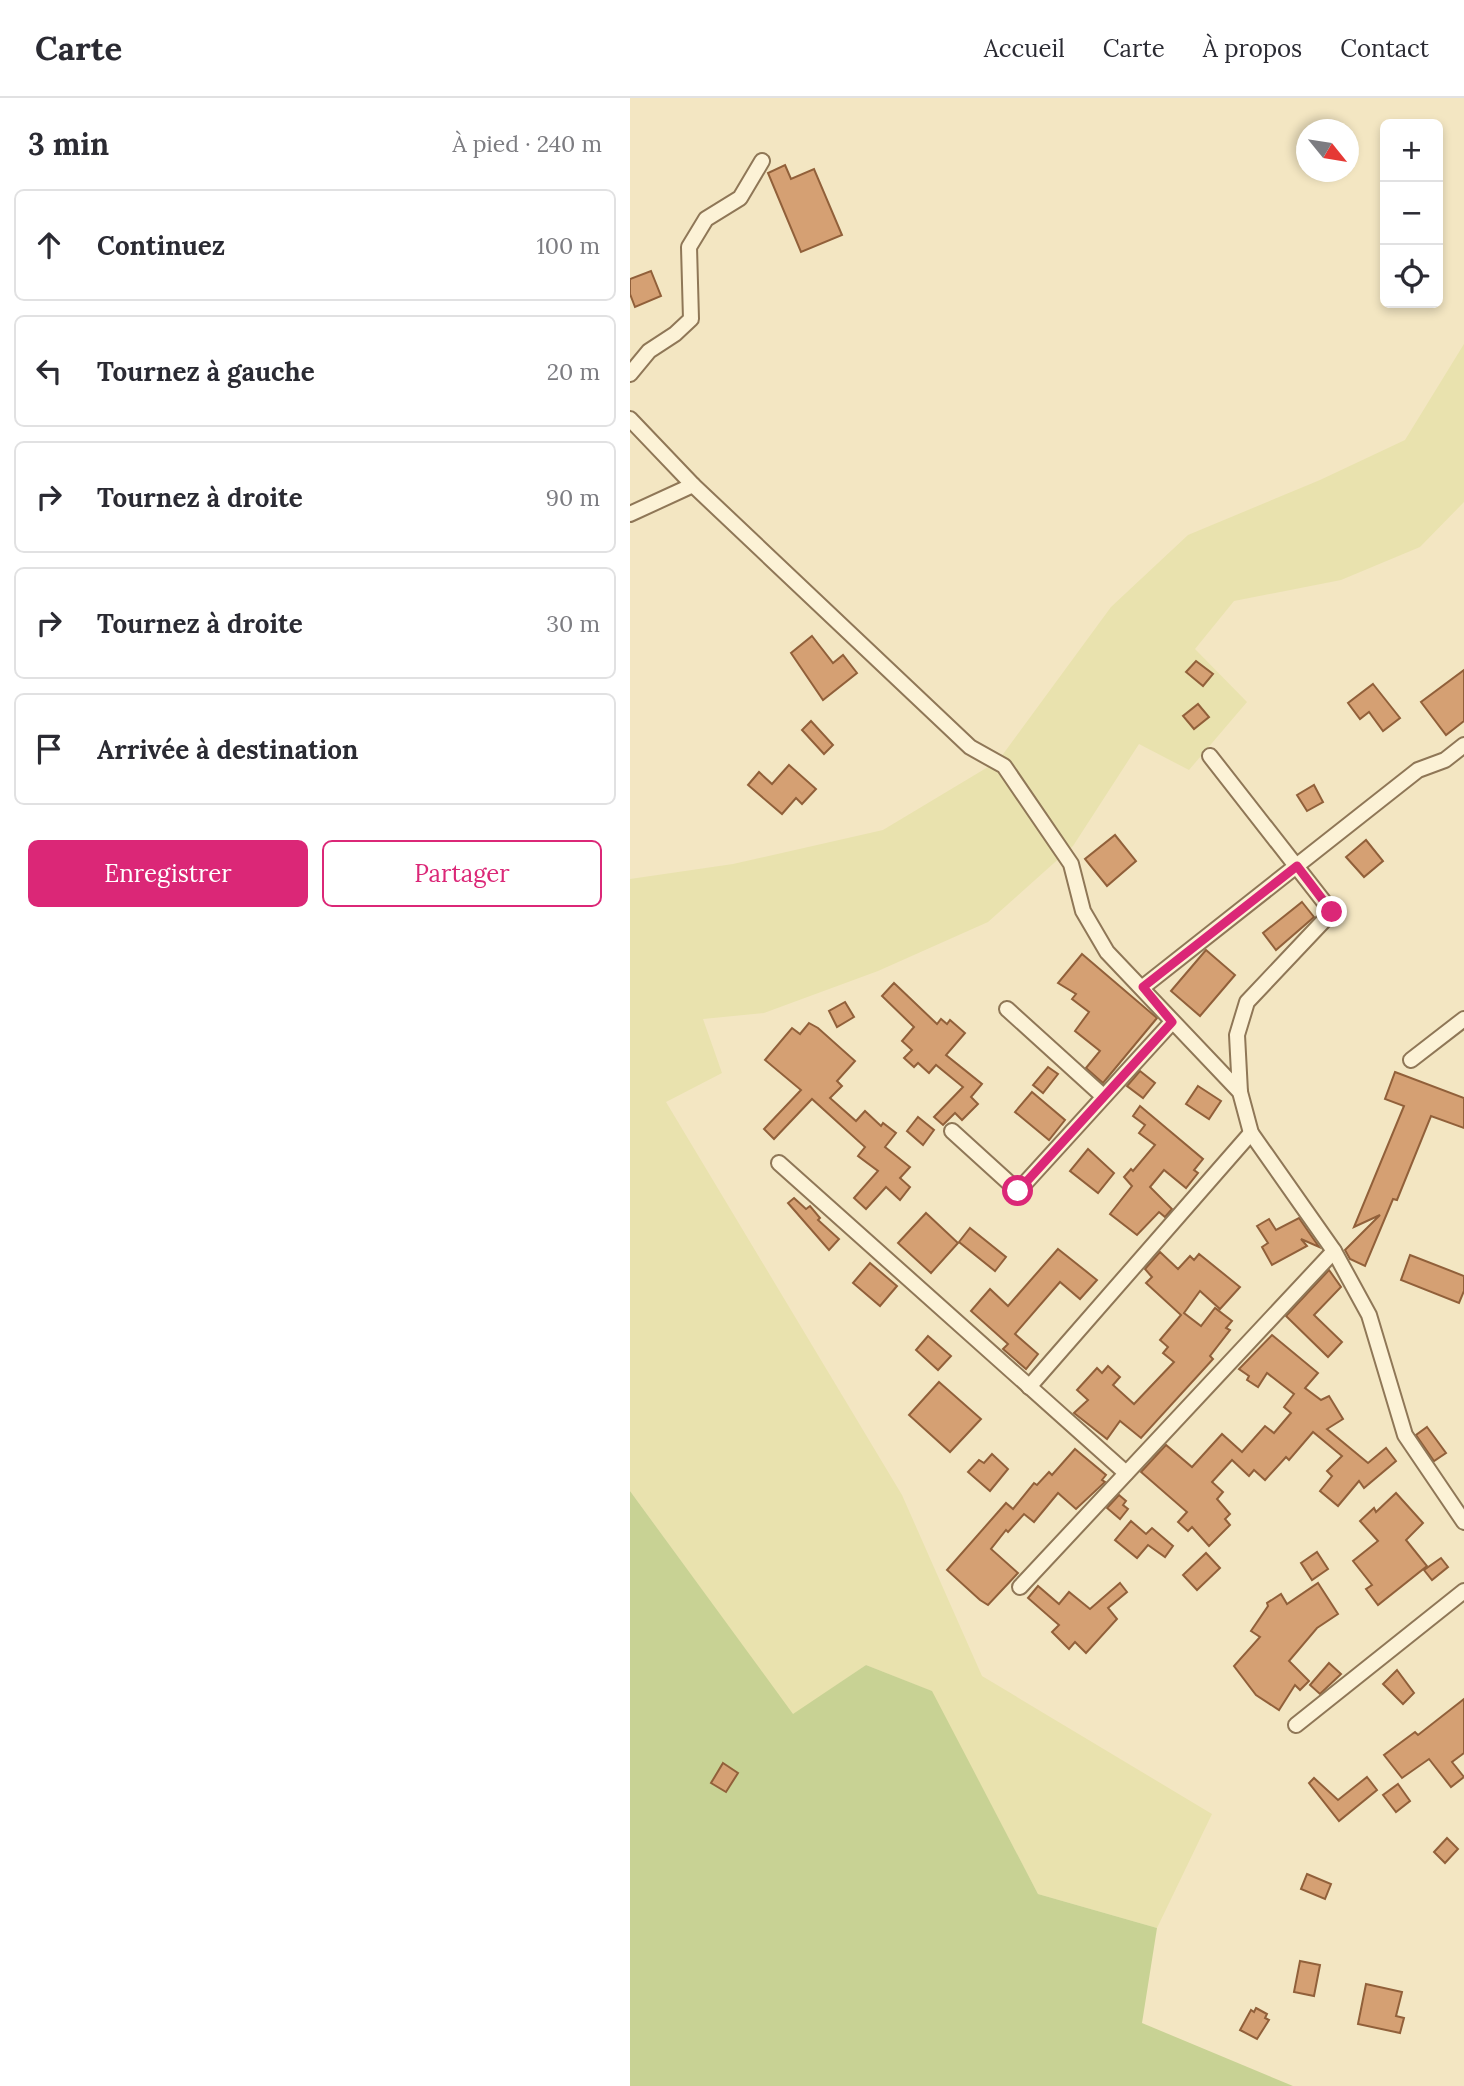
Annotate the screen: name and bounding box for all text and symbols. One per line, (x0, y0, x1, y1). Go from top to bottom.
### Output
text: Carte (35, 27, 122, 69)
text: Accueil (984, 33, 1065, 64)
text: Carte (1103, 33, 1165, 64)
text: À propos (1203, 33, 1302, 64)
text: Contact (1340, 33, 1429, 64)
north arrow (1296, 119, 1359, 182)
map controls (1380, 119, 1443, 308)
button: + (1380, 119, 1443, 182)
text: 3 min (28, 125, 109, 163)
text: À pied · 240 m (452, 129, 602, 158)
button: − (1380, 182, 1443, 245)
icon: ahead (30, 226, 68, 264)
text: Continuez (97, 229, 225, 262)
text: 100 m (536, 231, 600, 260)
button: locate (1380, 245, 1443, 308)
icon: left (30, 352, 68, 390)
text: Tournez à gauche (97, 355, 315, 388)
text: 20 m (547, 357, 600, 386)
icon: right (30, 478, 68, 516)
text: Tournez à droite (97, 481, 303, 514)
text: 90 m (546, 483, 600, 512)
icon: right (30, 604, 68, 642)
text: Tournez à droite (97, 607, 303, 640)
text: 30 m (546, 609, 600, 638)
icon: arrive (30, 730, 68, 768)
text: Arrivée à destination (97, 733, 358, 766)
button: Enregistrer (28, 840, 308, 907)
button: Partager (322, 840, 602, 907)
route end (1316, 896, 1347, 927)
route start (1002, 1175, 1033, 1206)

